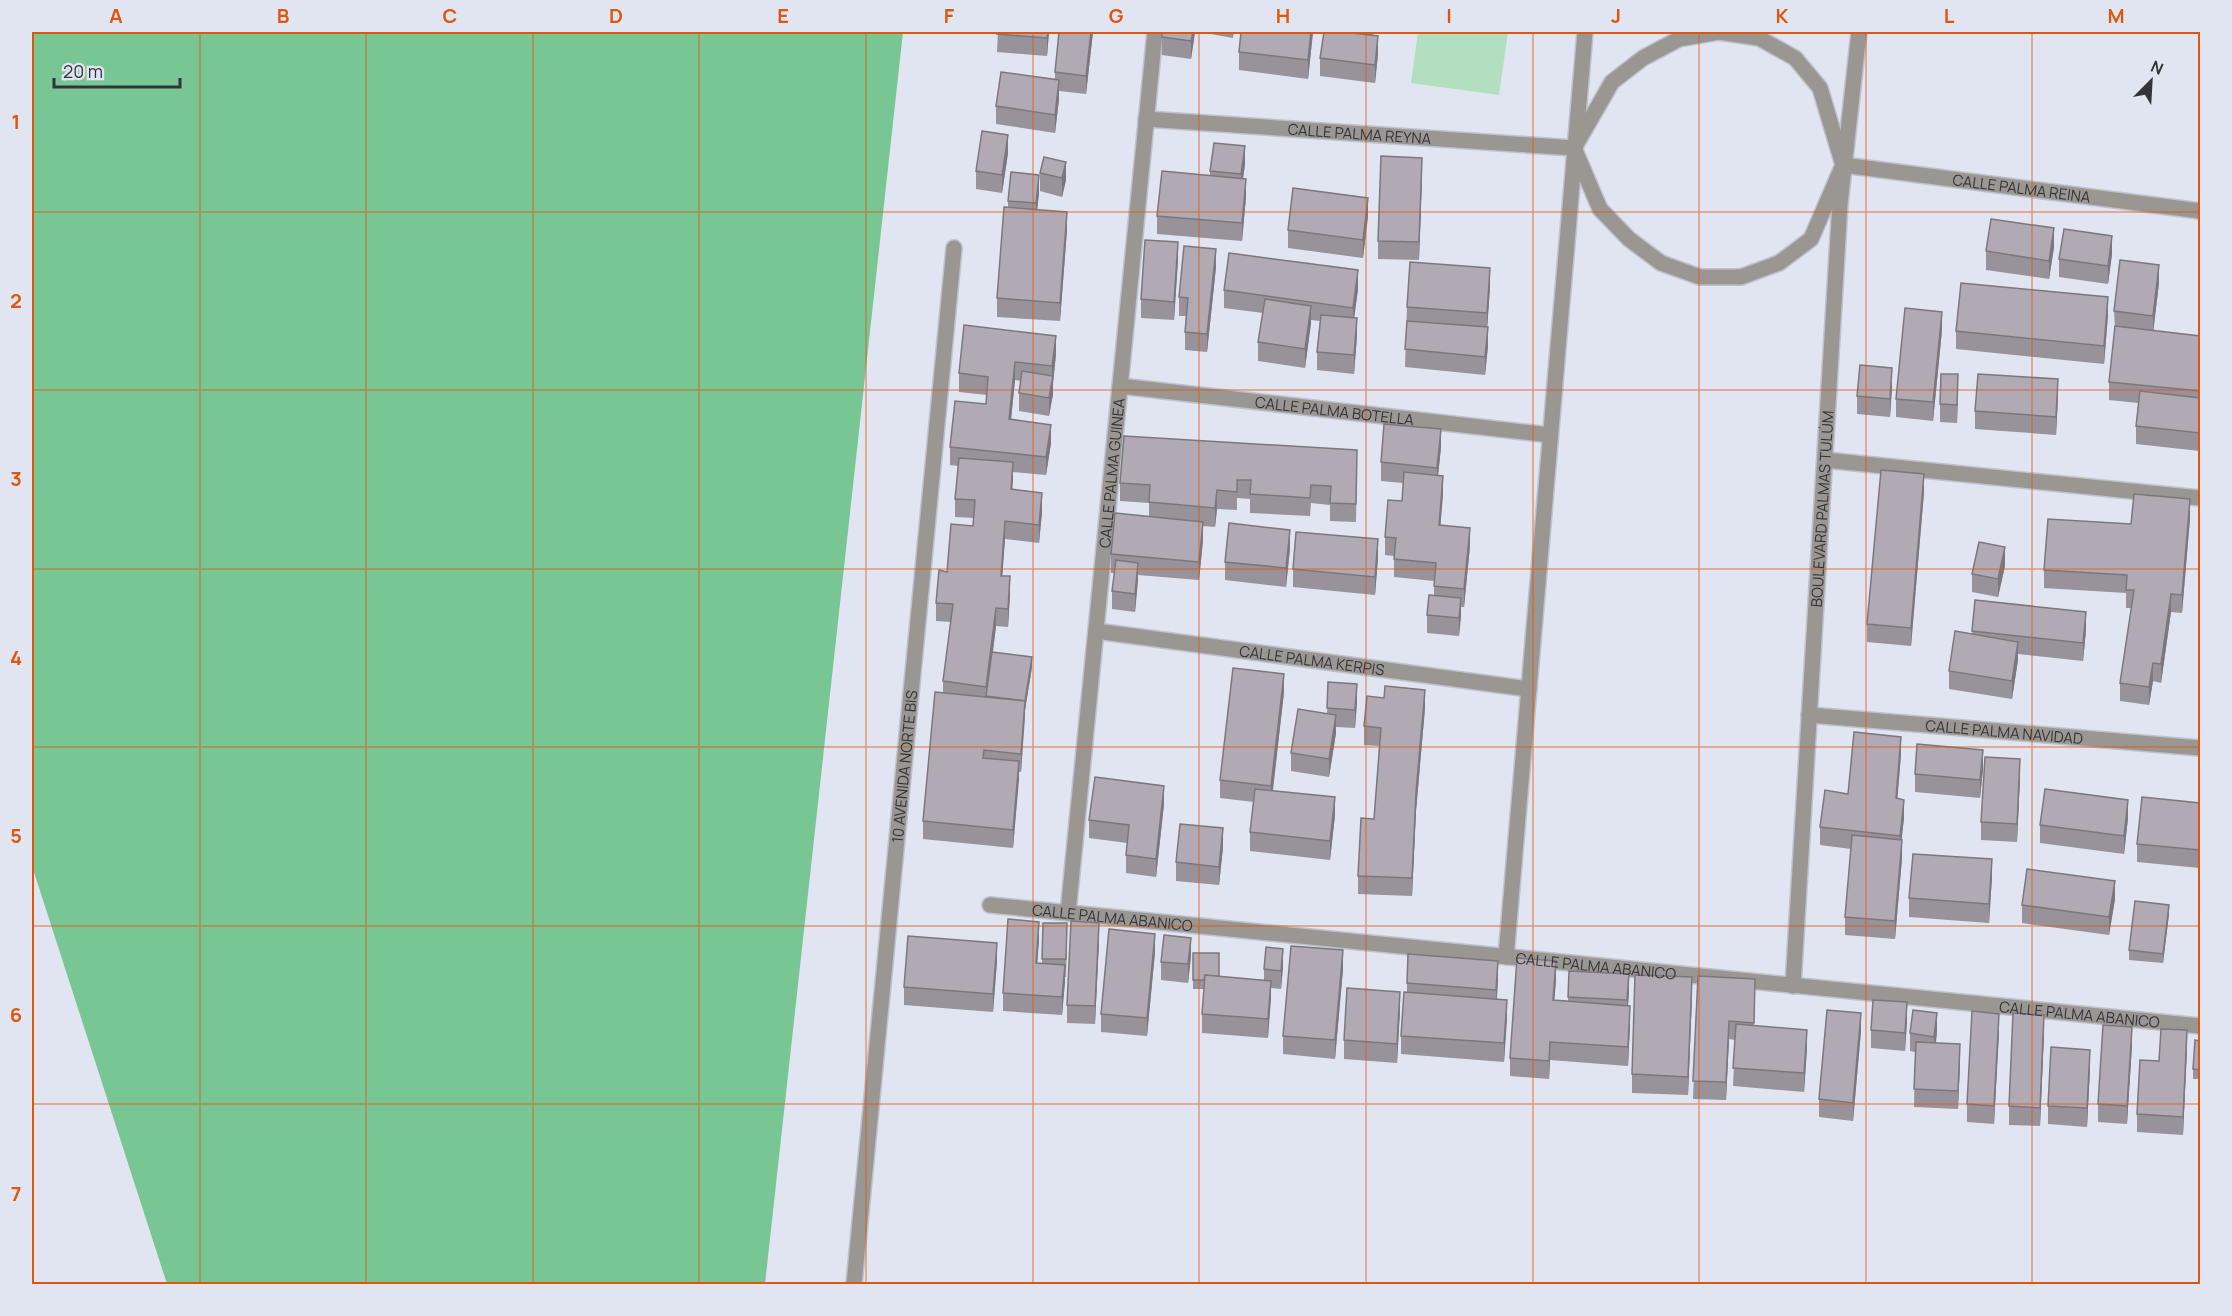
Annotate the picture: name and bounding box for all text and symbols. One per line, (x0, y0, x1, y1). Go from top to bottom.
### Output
text: A (109, 2, 123, 29)
text: B (277, 2, 290, 29)
text: C (443, 2, 457, 29)
text: D (609, 2, 623, 29)
text: E (777, 2, 789, 29)
text: F (944, 2, 955, 29)
text: G (1109, 2, 1124, 29)
text: H (1276, 2, 1290, 29)
text: I (1446, 2, 1452, 29)
text: J (1611, 2, 1621, 29)
text: K (1776, 2, 1789, 29)
text: L (1944, 2, 1955, 29)
text: M (2107, 2, 2125, 29)
scale bar (54, 51, 180, 89)
north arrow (2121, 51, 2181, 111)
text: N (2147, 55, 2167, 80)
text: 20 m (63, 59, 103, 83)
text: 1 (12, 108, 20, 135)
street label: CALLE PALMA REYNA (1287, 118, 1432, 149)
street label: CALLE PALMA REINA (1951, 169, 2092, 207)
text: 2 (10, 287, 22, 314)
street label: CALLE PALMA BOTELLA (1254, 391, 1416, 430)
street label: CALLE PALMA GUINEA (1094, 397, 1129, 549)
street label: BOULEVARD PALMAS TULÚM (1805, 410, 1838, 608)
text: 3 (10, 465, 22, 492)
street label: CALLE PALMA KERPIS (1238, 640, 1386, 680)
text: 4 (10, 644, 22, 671)
street label: 10 AVENIDA NORTE BIS (886, 689, 922, 844)
street label: CALLE PALMA NAVIDAD (1925, 714, 2084, 749)
text: 5 (10, 822, 22, 849)
street label: CALLE PALMA ABANICO (1031, 899, 1194, 936)
street label: CALLE PALMA ABANICO (1515, 947, 1677, 984)
street label: CALLE PALMA ABANICO (1998, 995, 2161, 1032)
text: 6 (10, 1001, 22, 1028)
text: 7 (11, 1180, 21, 1207)

